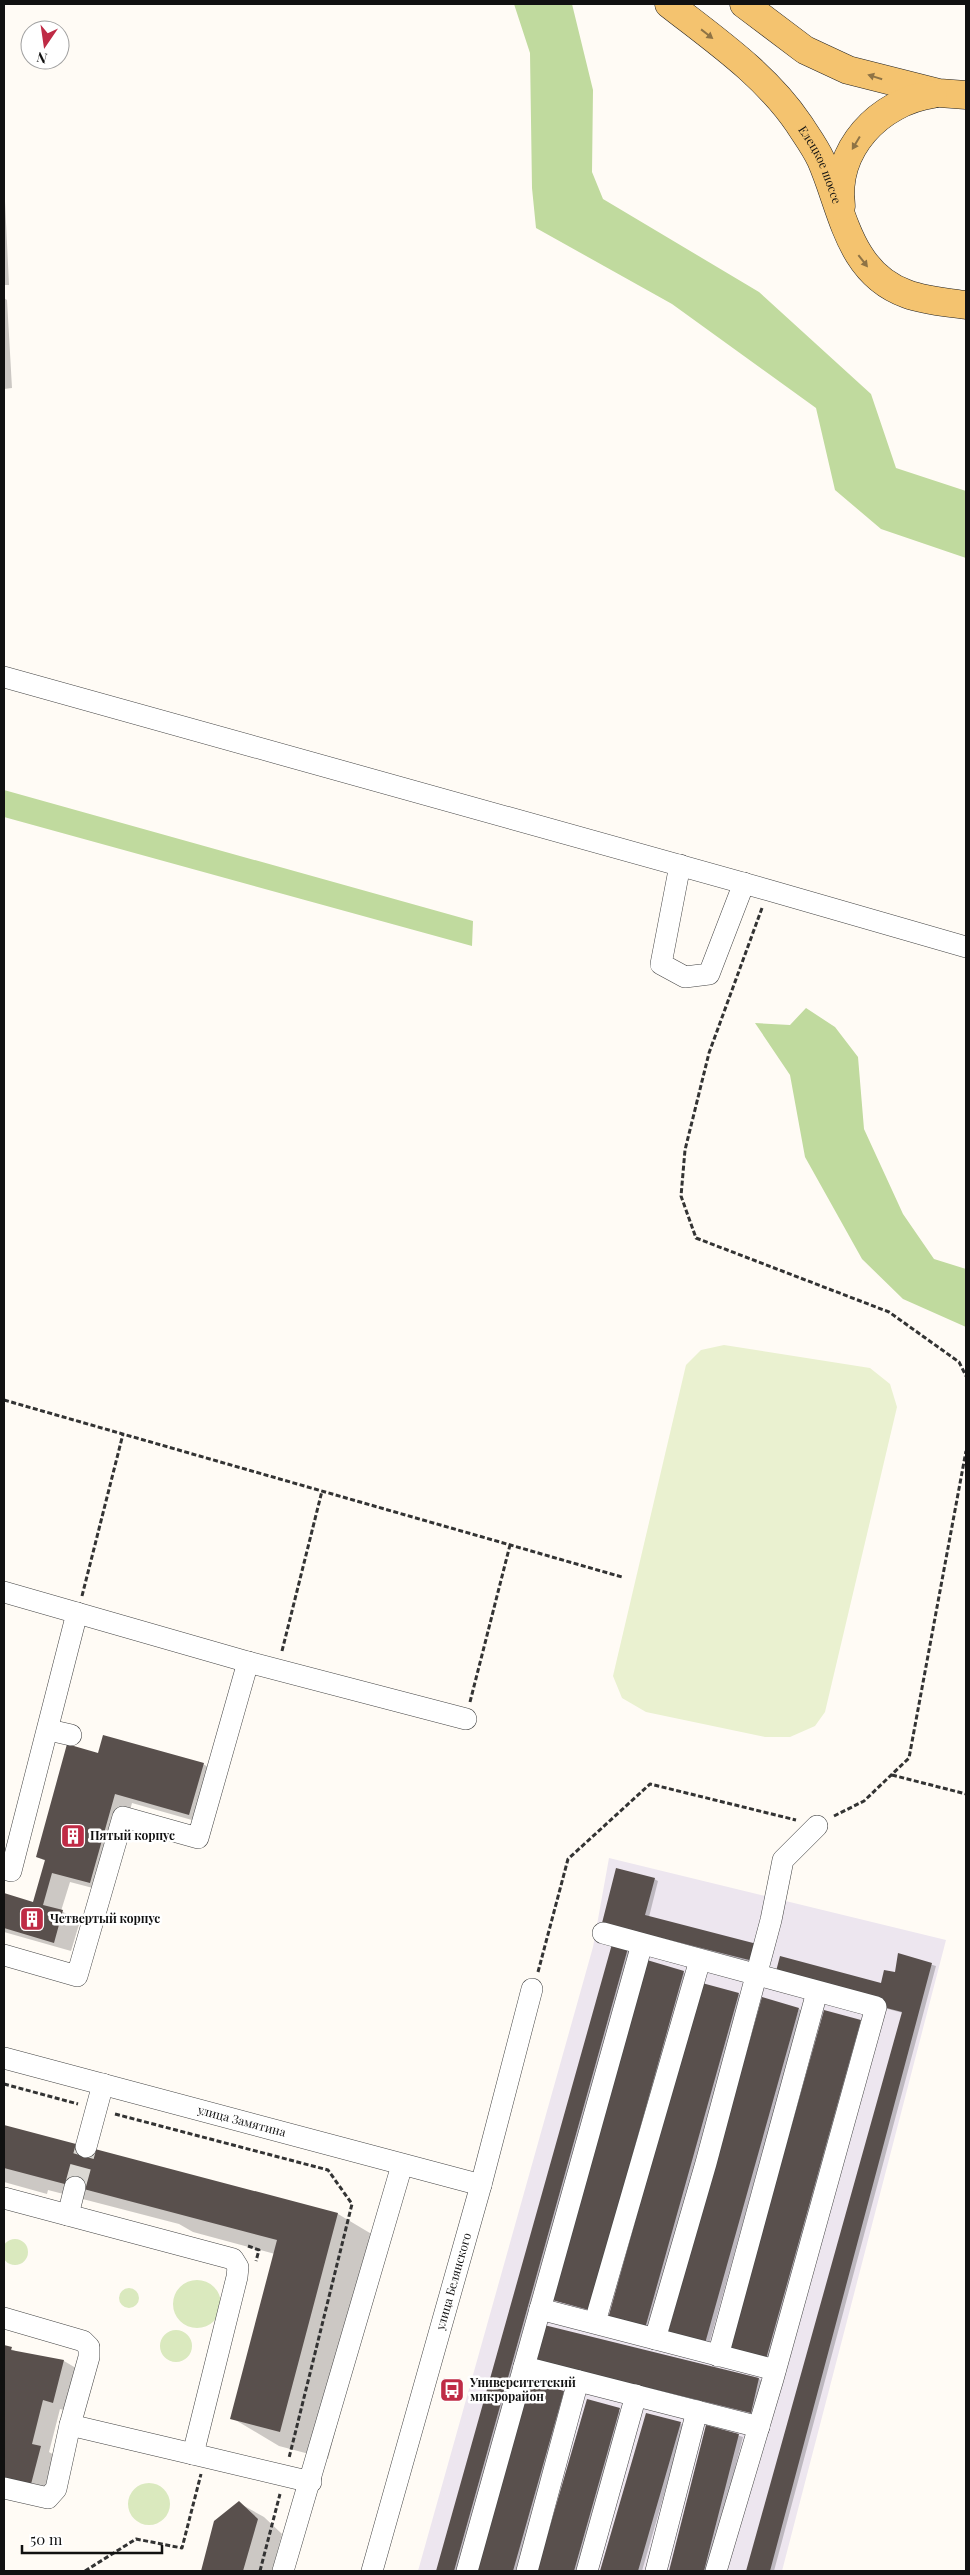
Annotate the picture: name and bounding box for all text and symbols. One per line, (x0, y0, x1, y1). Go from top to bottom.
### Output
north arrow (20, 20, 70, 70)
one-way arrow (700, 28, 713, 39)
text: N (35, 48, 49, 69)
one-way arrow (867, 73, 882, 81)
street label: Елецкое шоссе (795, 122, 845, 206)
one-way arrow (851, 137, 860, 150)
one-way arrow (858, 255, 868, 268)
building icon: Пятый корпус (60, 1823, 86, 1849)
place label: Пятый корпус (90, 1827, 175, 1843)
building icon: Четвертый корпус (19, 1906, 45, 1932)
place label: Четвертый корпус (50, 1910, 160, 1926)
street label: улица Замятина (195, 2101, 288, 2140)
street label: улица Белянского (431, 2230, 474, 2332)
place label: Университетский микрорайон (469, 2374, 576, 2404)
bus stop icon: Университетский микрорайон (439, 2377, 465, 2403)
scale bar (22, 2522, 162, 2554)
text: 50 m (30, 2529, 63, 2549)

